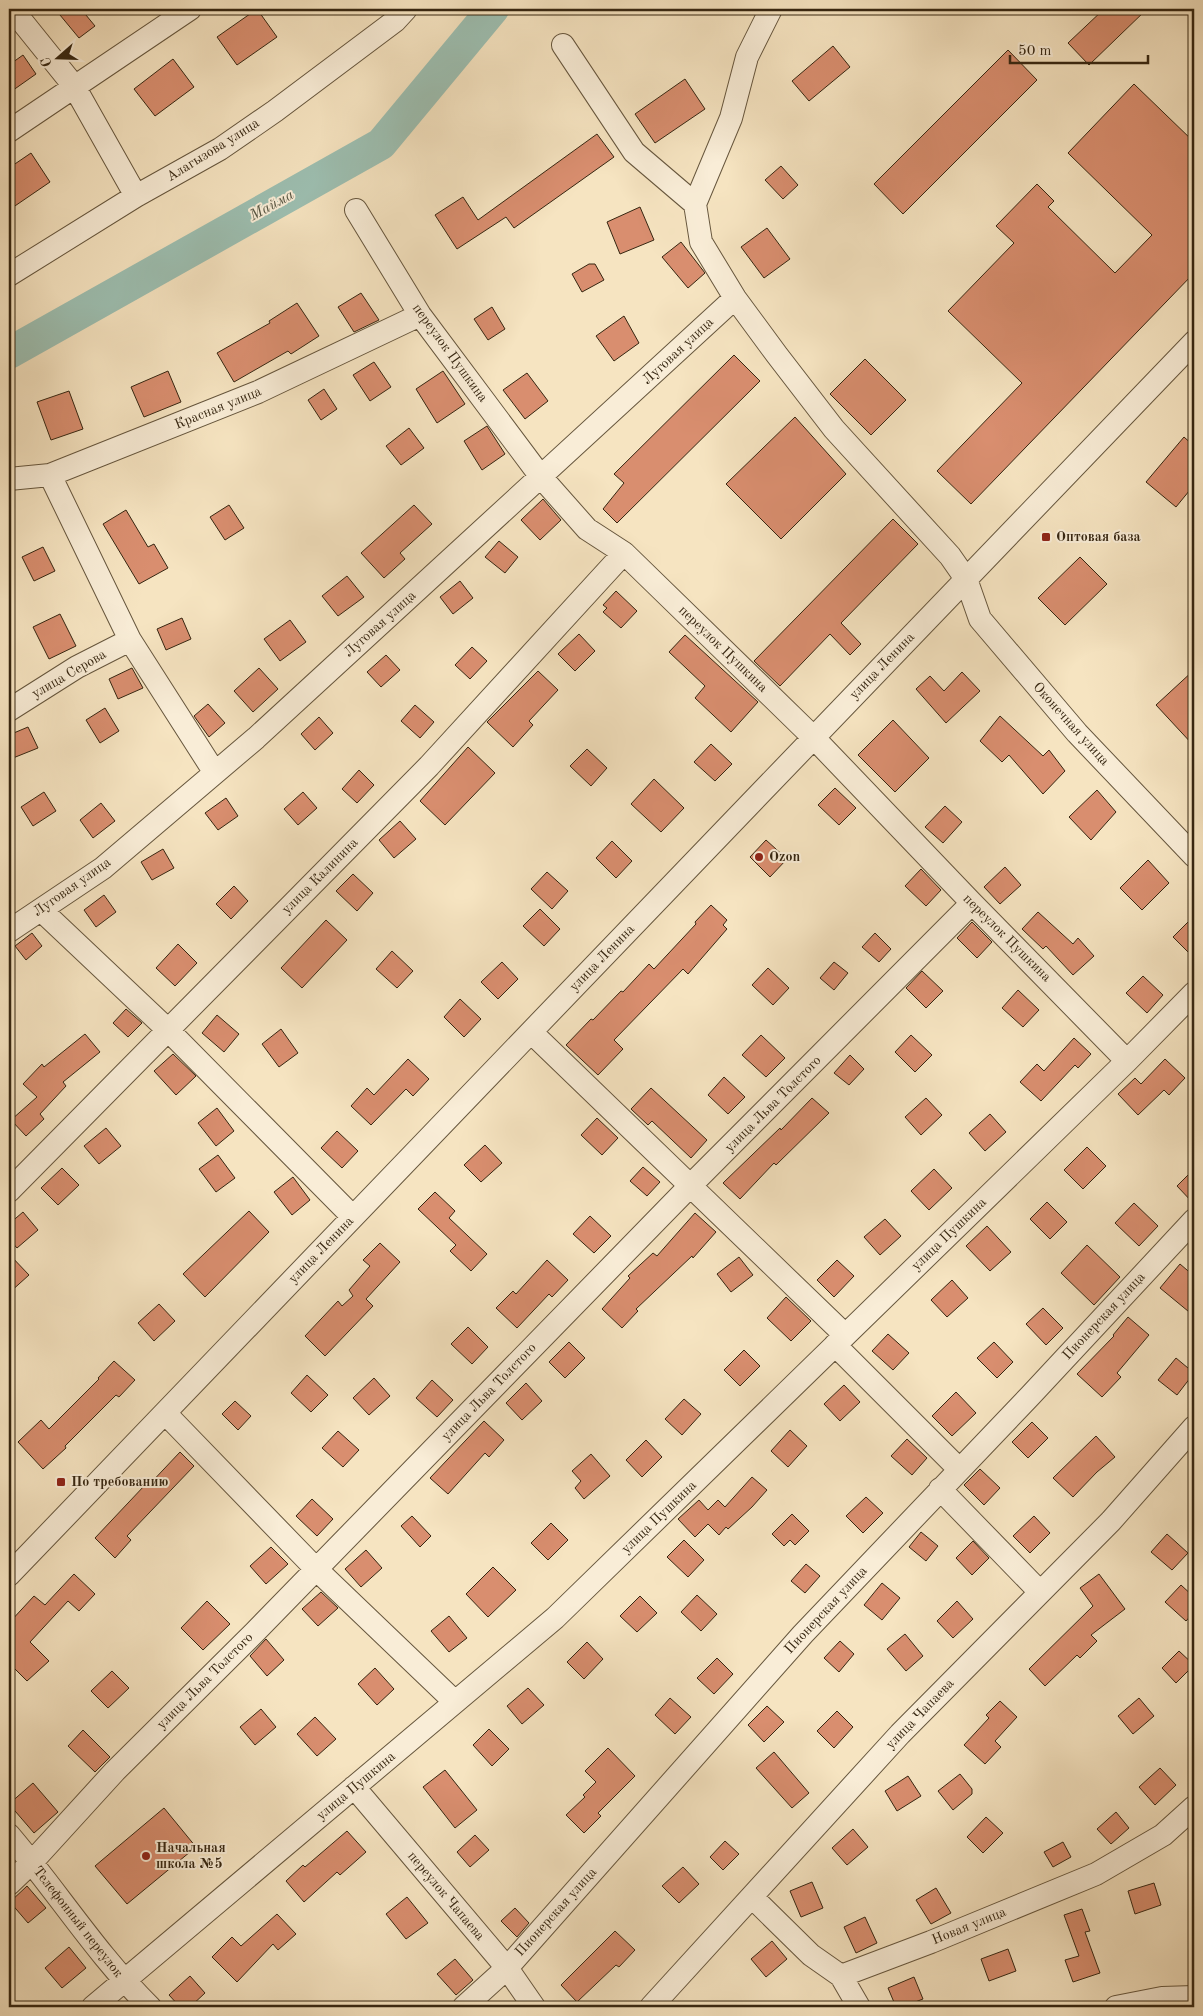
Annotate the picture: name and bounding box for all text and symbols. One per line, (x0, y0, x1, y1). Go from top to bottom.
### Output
north arrow (32, 32, 82, 82)
scale bar (1010, 32, 1148, 64)
text: 50 m (1018, 44, 1052, 59)
text: С (39, 55, 55, 69)
street label: Алагызова улица (164, 116, 262, 184)
water label: Майма (246, 188, 297, 225)
street label: переулок Пушкина (410, 301, 490, 405)
street label: Луговая улица (640, 315, 716, 387)
street label: Красная улица (173, 384, 263, 432)
place label: Оптовая база (1056, 530, 1141, 544)
marker: Оптовая база (1040, 531, 1052, 543)
street label: Луговая улица (341, 588, 419, 660)
street label: переулок Пушкина (676, 603, 770, 695)
street label: улица Ленина (847, 630, 917, 702)
street label: улица Серова (29, 647, 109, 701)
street label: Оконечная улица (1030, 680, 1112, 768)
street label: улица Калинина (279, 835, 361, 917)
place label: Ozon (769, 850, 800, 864)
marker: Ozon (753, 851, 765, 863)
street label: Луговая улица (31, 855, 113, 919)
street label: переулок Пушкина (960, 891, 1054, 985)
street label: улица Ленина (567, 922, 637, 994)
street label: улица Льва Толстого (722, 1053, 824, 1155)
street label: улица Пушкина (909, 1195, 989, 1273)
street label: улица Ленина (286, 1214, 356, 1286)
street label: Пионерская улица (1060, 1270, 1148, 1362)
street label: улица Льва Толстого (439, 1340, 539, 1444)
place label: По требованию (71, 1475, 169, 1489)
marker: По требованию (55, 1476, 67, 1488)
street label: улица Пушкина (619, 1478, 699, 1556)
street label: Пионерская улица (782, 1564, 870, 1656)
street label: улица Льва Толстого (154, 1630, 256, 1732)
street label: улица Чапаева (883, 1676, 957, 1752)
street label: улица Пушкина (314, 1749, 398, 1823)
place label: Начальная школа №5 (156, 1841, 226, 1871)
street label: переулок Чапаева (405, 1849, 487, 1943)
marker: Начальная школа №5 (140, 1850, 152, 1862)
street label: Телефонный переулок (30, 1864, 126, 1981)
street label: Пионерская улица (513, 1865, 599, 1959)
street label: Новая улица (930, 1905, 1008, 1947)

